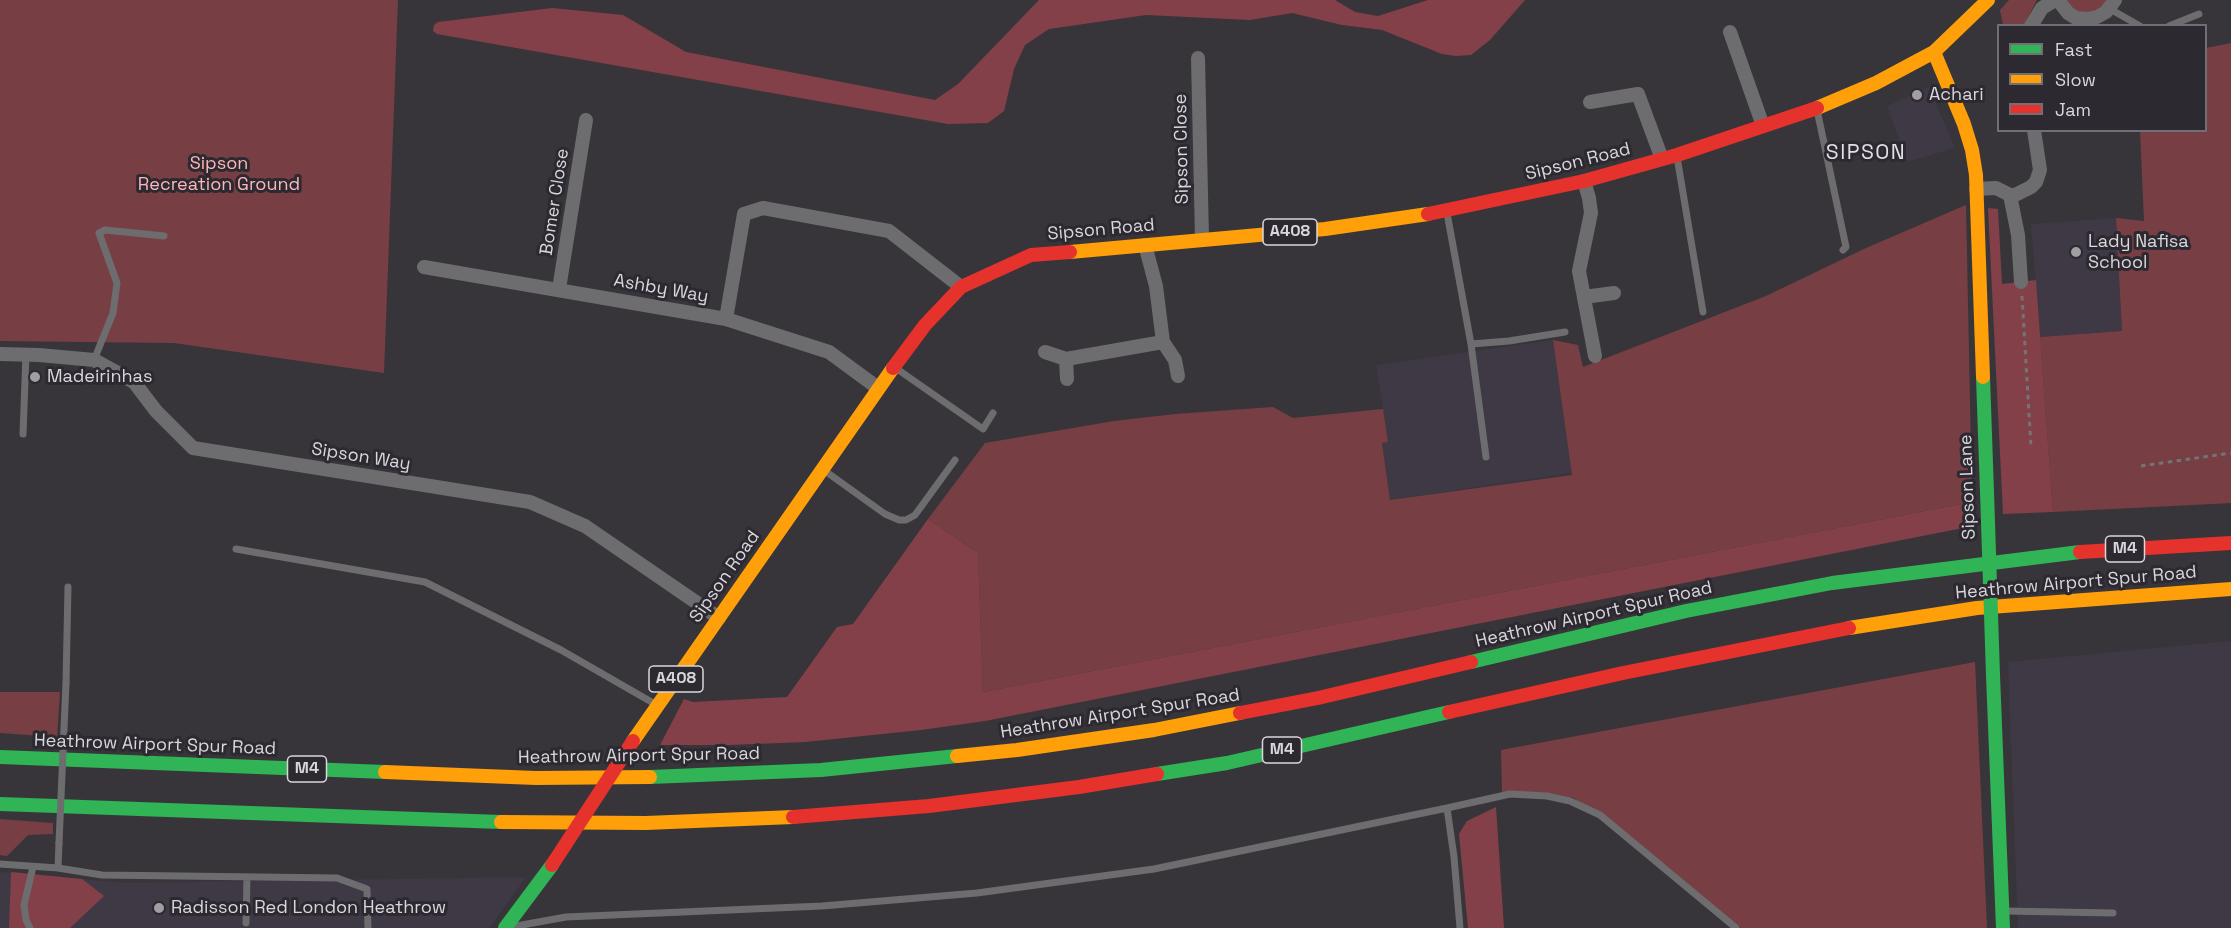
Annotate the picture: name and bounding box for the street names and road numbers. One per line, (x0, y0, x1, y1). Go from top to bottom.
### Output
street label: Sipson Close (1170, 94, 1194, 204)
street label: Sipson Road (1523, 139, 1633, 185)
street label: Bomer Close (536, 147, 574, 257)
street label: Sipson Road (1047, 215, 1155, 245)
road number: A408 (1263, 219, 1317, 245)
street label: Ashby Way (612, 270, 710, 308)
street label: Sipson Lane (1955, 434, 1981, 540)
street label: Sipson Way (310, 439, 412, 475)
street label: Sipson Road (685, 527, 765, 627)
road number: M4 (2106, 536, 2144, 562)
street label: Heathrow Airport Spur Road (1954, 562, 2198, 604)
street label: Heathrow Airport Spur Road (1474, 577, 1714, 653)
road number: A408 (649, 666, 703, 692)
street label: Heathrow Airport Spur Road (999, 684, 1241, 744)
street label: Heathrow Airport Spur Road (34, 730, 276, 760)
road number: M4 (1262, 737, 1302, 763)
street label: Heathrow Airport Spur Road (518, 743, 760, 769)
road number: M4 (288, 756, 326, 782)

